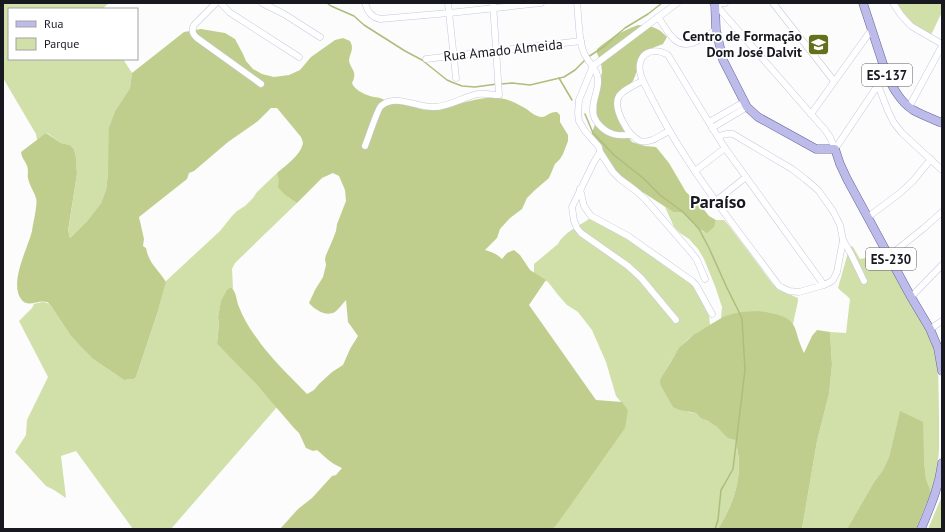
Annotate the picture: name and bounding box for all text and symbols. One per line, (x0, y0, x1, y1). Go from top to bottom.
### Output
legend (8, 8, 138, 60)
text: Rua (44, 16, 63, 31)
place label: Centro de Formação Dom José Dalvit (683, 27, 802, 61)
school or university icon: Centro de Formação Dom José Dalvit (805, 31, 831, 57)
street label: Rua Amado Almeida (442, 35, 564, 65)
text: Parque (44, 36, 79, 51)
road number: ES-137 (862, 64, 912, 86)
district label: Paraíso (690, 190, 746, 213)
road number: ES-230 (866, 248, 916, 270)

